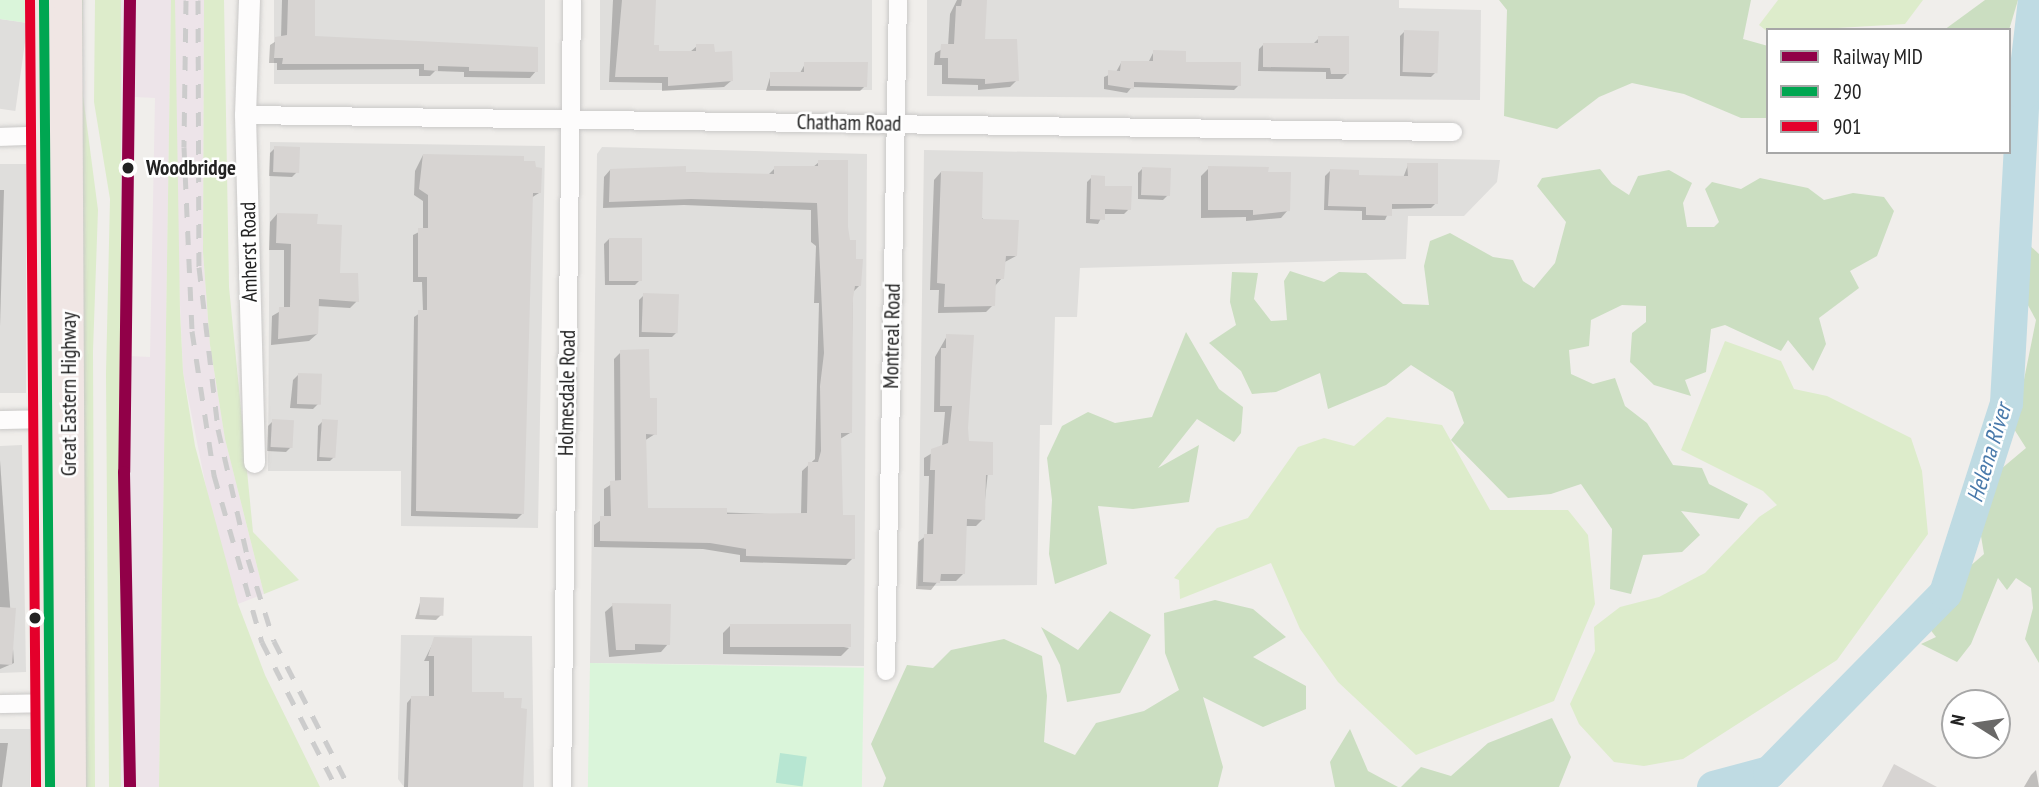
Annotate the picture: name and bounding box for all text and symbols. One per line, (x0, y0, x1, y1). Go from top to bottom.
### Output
legend (1766, 28, 2011, 154)
text: Railway MID (1833, 43, 1923, 70)
text: 290 (1833, 78, 1861, 105)
street label: Chatham Road (796, 109, 902, 137)
text: 901 (1833, 113, 1861, 140)
place label: Woodbridge (146, 155, 236, 181)
marker: Woodbridge (116, 156, 140, 180)
street label: Amherst Road (236, 202, 262, 302)
street label: Montreal Road (878, 283, 906, 389)
street label: Great Eastern Highway (56, 312, 82, 476)
street label: Holmesdale Road (553, 330, 581, 456)
water label: Helena River (1961, 400, 2017, 506)
unlabelled marker (28, 611, 42, 625)
north arrow (1941, 689, 2011, 759)
text: N (1945, 713, 1970, 728)

